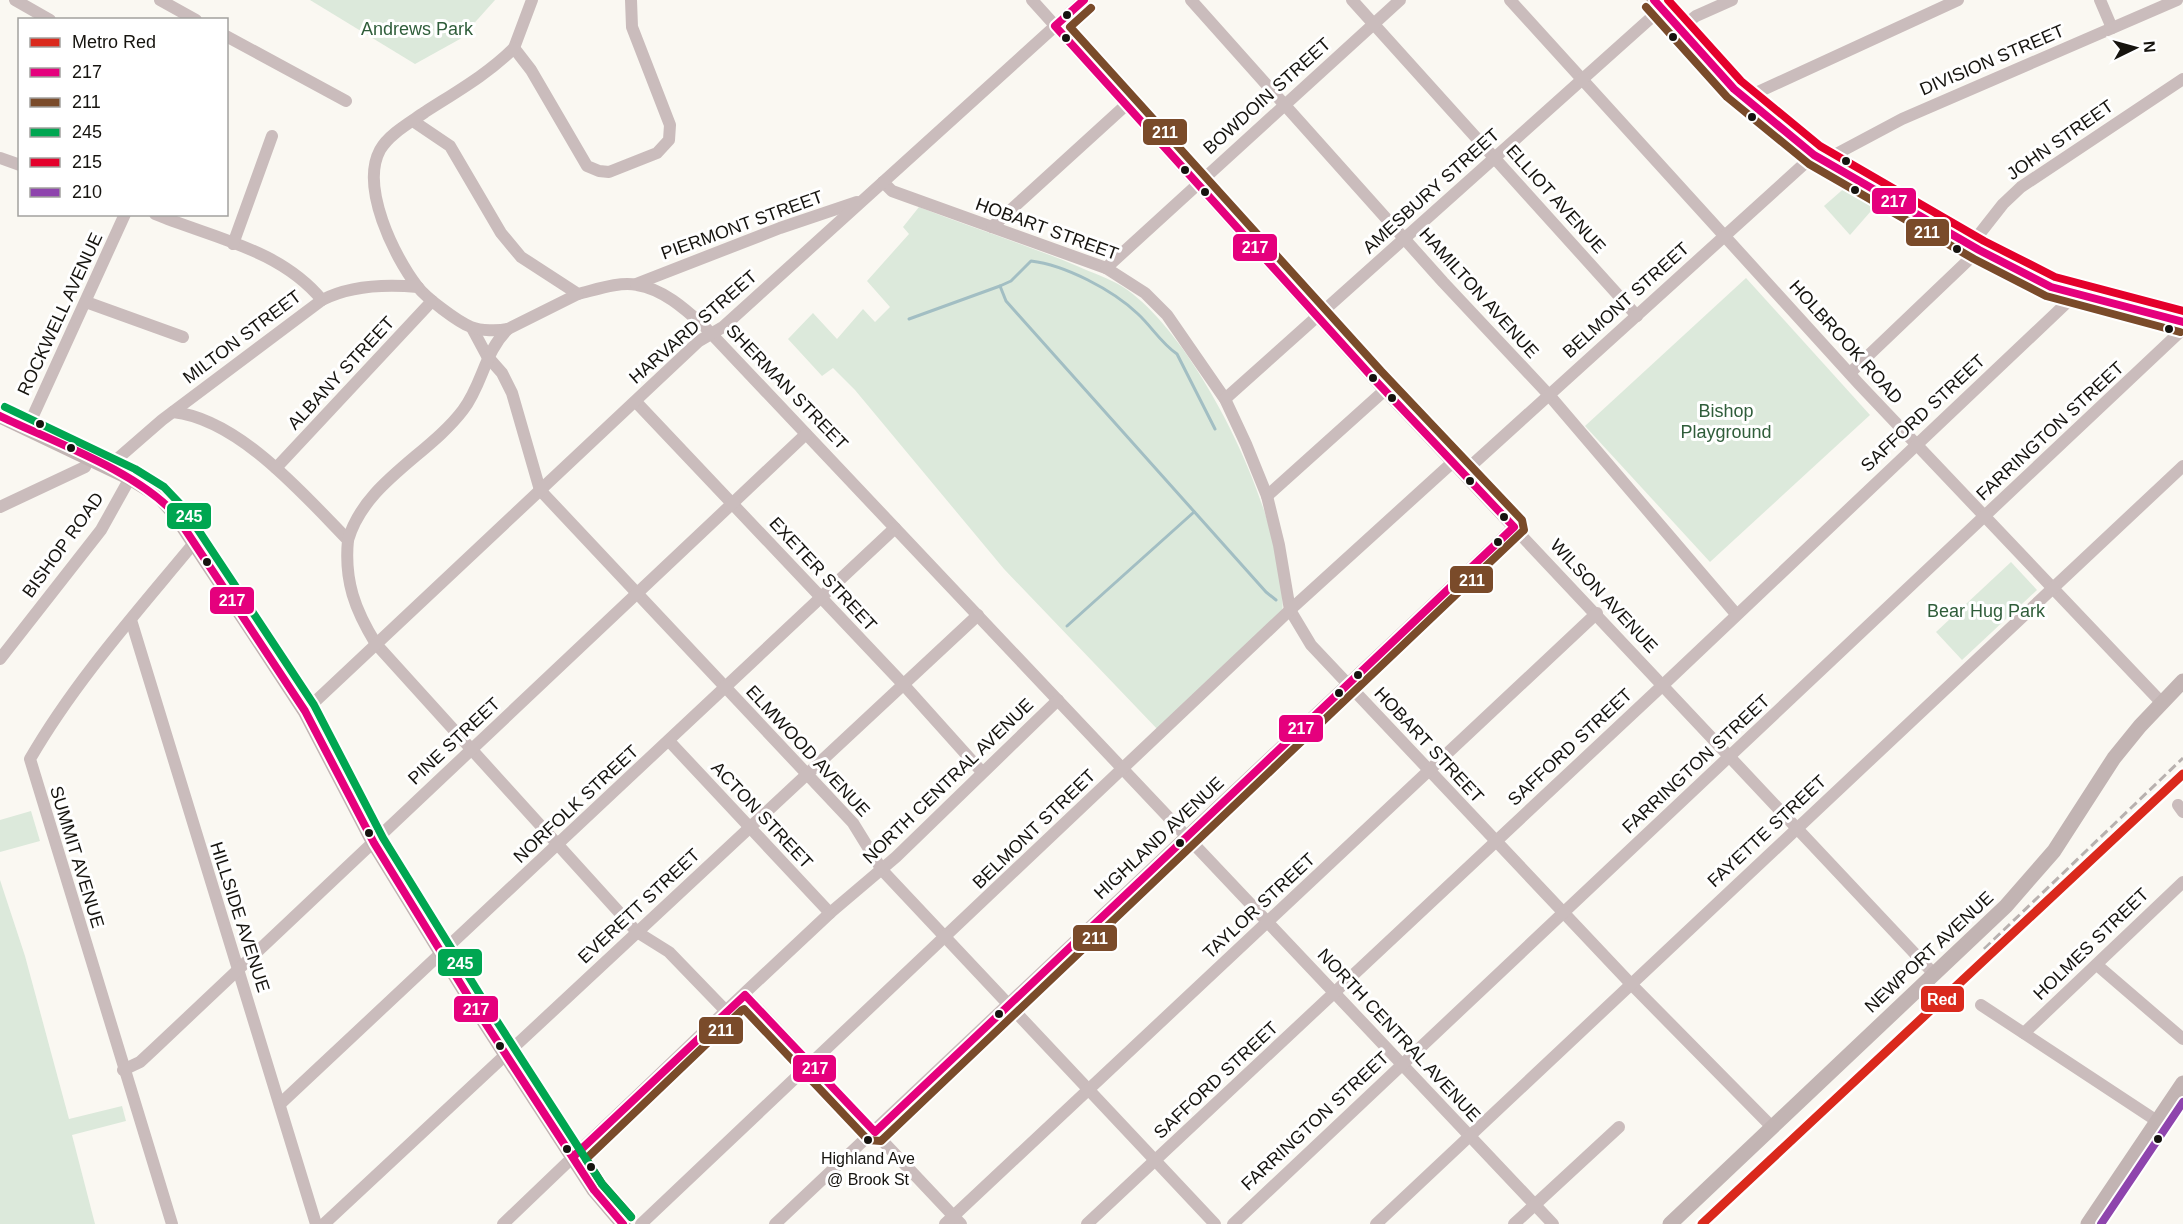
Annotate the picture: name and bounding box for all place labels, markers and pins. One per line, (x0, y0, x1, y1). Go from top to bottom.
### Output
unlabelled marker (1061, 9, 1073, 21)
unlabelled marker (1667, 31, 1679, 43)
unlabelled marker (1060, 32, 1072, 44)
unlabelled marker (1746, 111, 1758, 123)
unlabelled marker (1840, 155, 1852, 167)
unlabelled marker (1179, 164, 1191, 176)
unlabelled marker (1849, 184, 1861, 196)
unlabelled marker (1199, 186, 1211, 198)
unlabelled marker (1951, 243, 1963, 255)
unlabelled marker (2163, 323, 2175, 335)
unlabelled marker (1367, 372, 1379, 384)
unlabelled marker (1386, 392, 1398, 404)
unlabelled marker (34, 418, 46, 430)
unlabelled marker (65, 442, 77, 454)
unlabelled marker (1464, 475, 1476, 487)
unlabelled marker (1498, 511, 1510, 523)
unlabelled marker (1492, 536, 1504, 548)
unlabelled marker (201, 556, 213, 568)
unlabelled marker (1352, 669, 1364, 681)
unlabelled marker (1333, 687, 1345, 699)
unlabelled marker (363, 827, 375, 839)
unlabelled marker (1174, 837, 1186, 849)
unlabelled marker (993, 1008, 1005, 1020)
unlabelled marker (494, 1040, 506, 1052)
unlabelled marker (2152, 1133, 2164, 1145)
marker: Highland Ave @ Brook St (862, 1134, 874, 1146)
unlabelled marker (561, 1143, 573, 1155)
place label: Highland Ave @ Brook St (821, 1150, 915, 1188)
unlabelled marker (585, 1161, 597, 1173)

